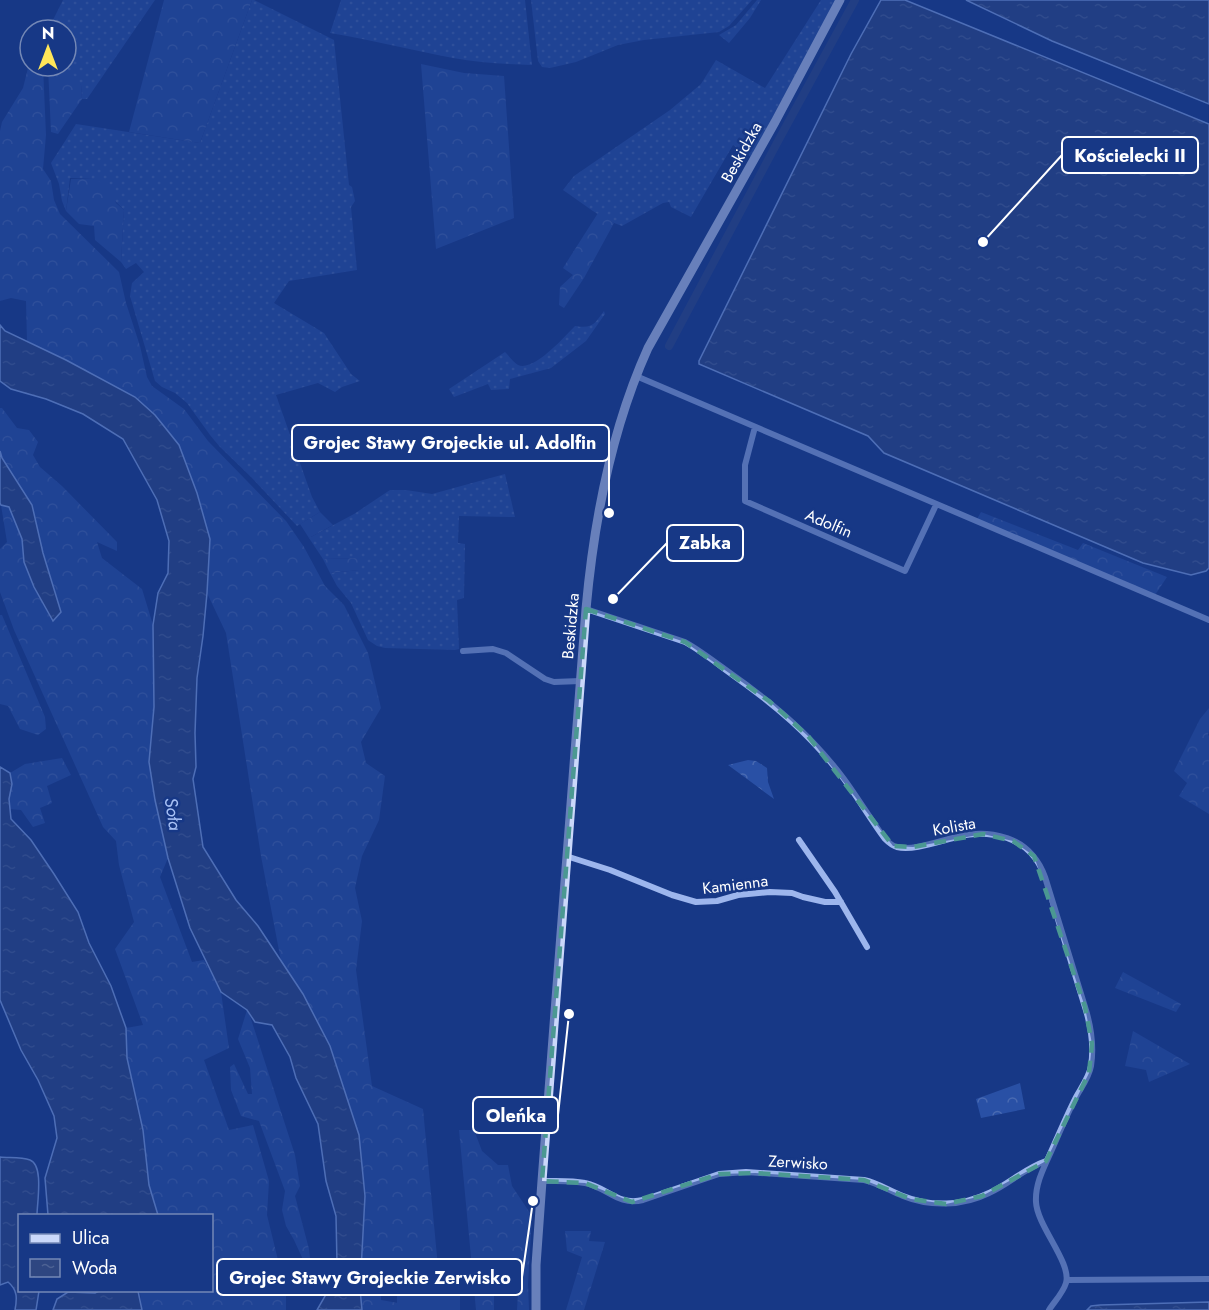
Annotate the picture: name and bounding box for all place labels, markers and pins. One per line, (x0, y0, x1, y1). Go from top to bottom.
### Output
callout: Kościelecki II (1062, 137, 1198, 173)
callout: Grojec Stawy Grojeckie ul. Adolfin (292, 425, 609, 461)
callout: Zabka (667, 525, 743, 561)
callout: Oleńka (473, 1097, 558, 1133)
callout: Grojec Stawy Grojeckie Zerwisko (217, 1259, 522, 1295)

